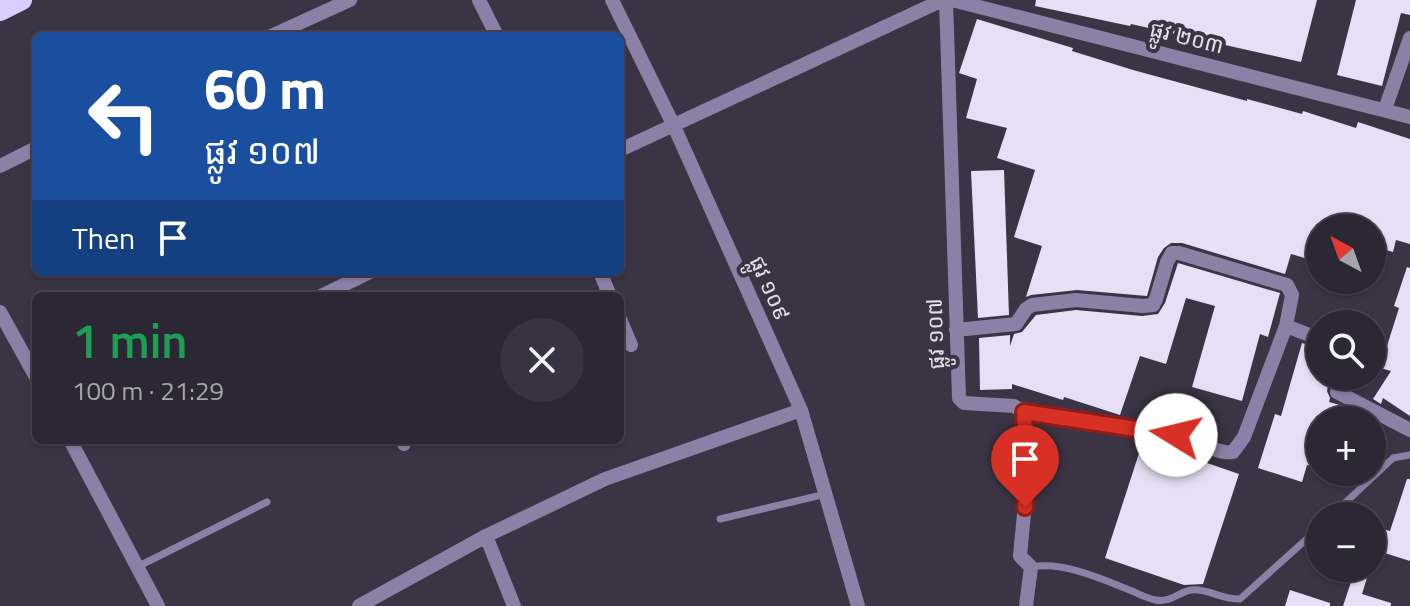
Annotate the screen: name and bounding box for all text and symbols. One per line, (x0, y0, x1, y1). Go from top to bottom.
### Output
street label: ផ្លូវ ២០៣ (1145, 11, 1228, 66)
text: 60 m (204, 46, 326, 131)
icon: left (72, 64, 176, 168)
text: ផ្លូវ ១០៧ (204, 123, 320, 178)
north arrow (1306, 214, 1386, 294)
map controls (1306, 214, 1386, 582)
text: Then (72, 215, 135, 261)
icon: arrive (151, 216, 195, 260)
street label: ផ្លូវ ១០៩ (737, 250, 799, 327)
street label: ផ្លូវ ១០៧ (917, 298, 957, 370)
text: 1 min (72, 304, 187, 377)
button: search (1306, 310, 1386, 390)
button: close (500, 318, 584, 402)
text: 100 m · 21:29 (72, 371, 224, 410)
position arrow (1134, 393, 1218, 477)
button: + (1306, 406, 1386, 486)
pin (991, 425, 1059, 507)
icon: arrive (1003, 437, 1047, 481)
button: − (1306, 502, 1386, 582)

